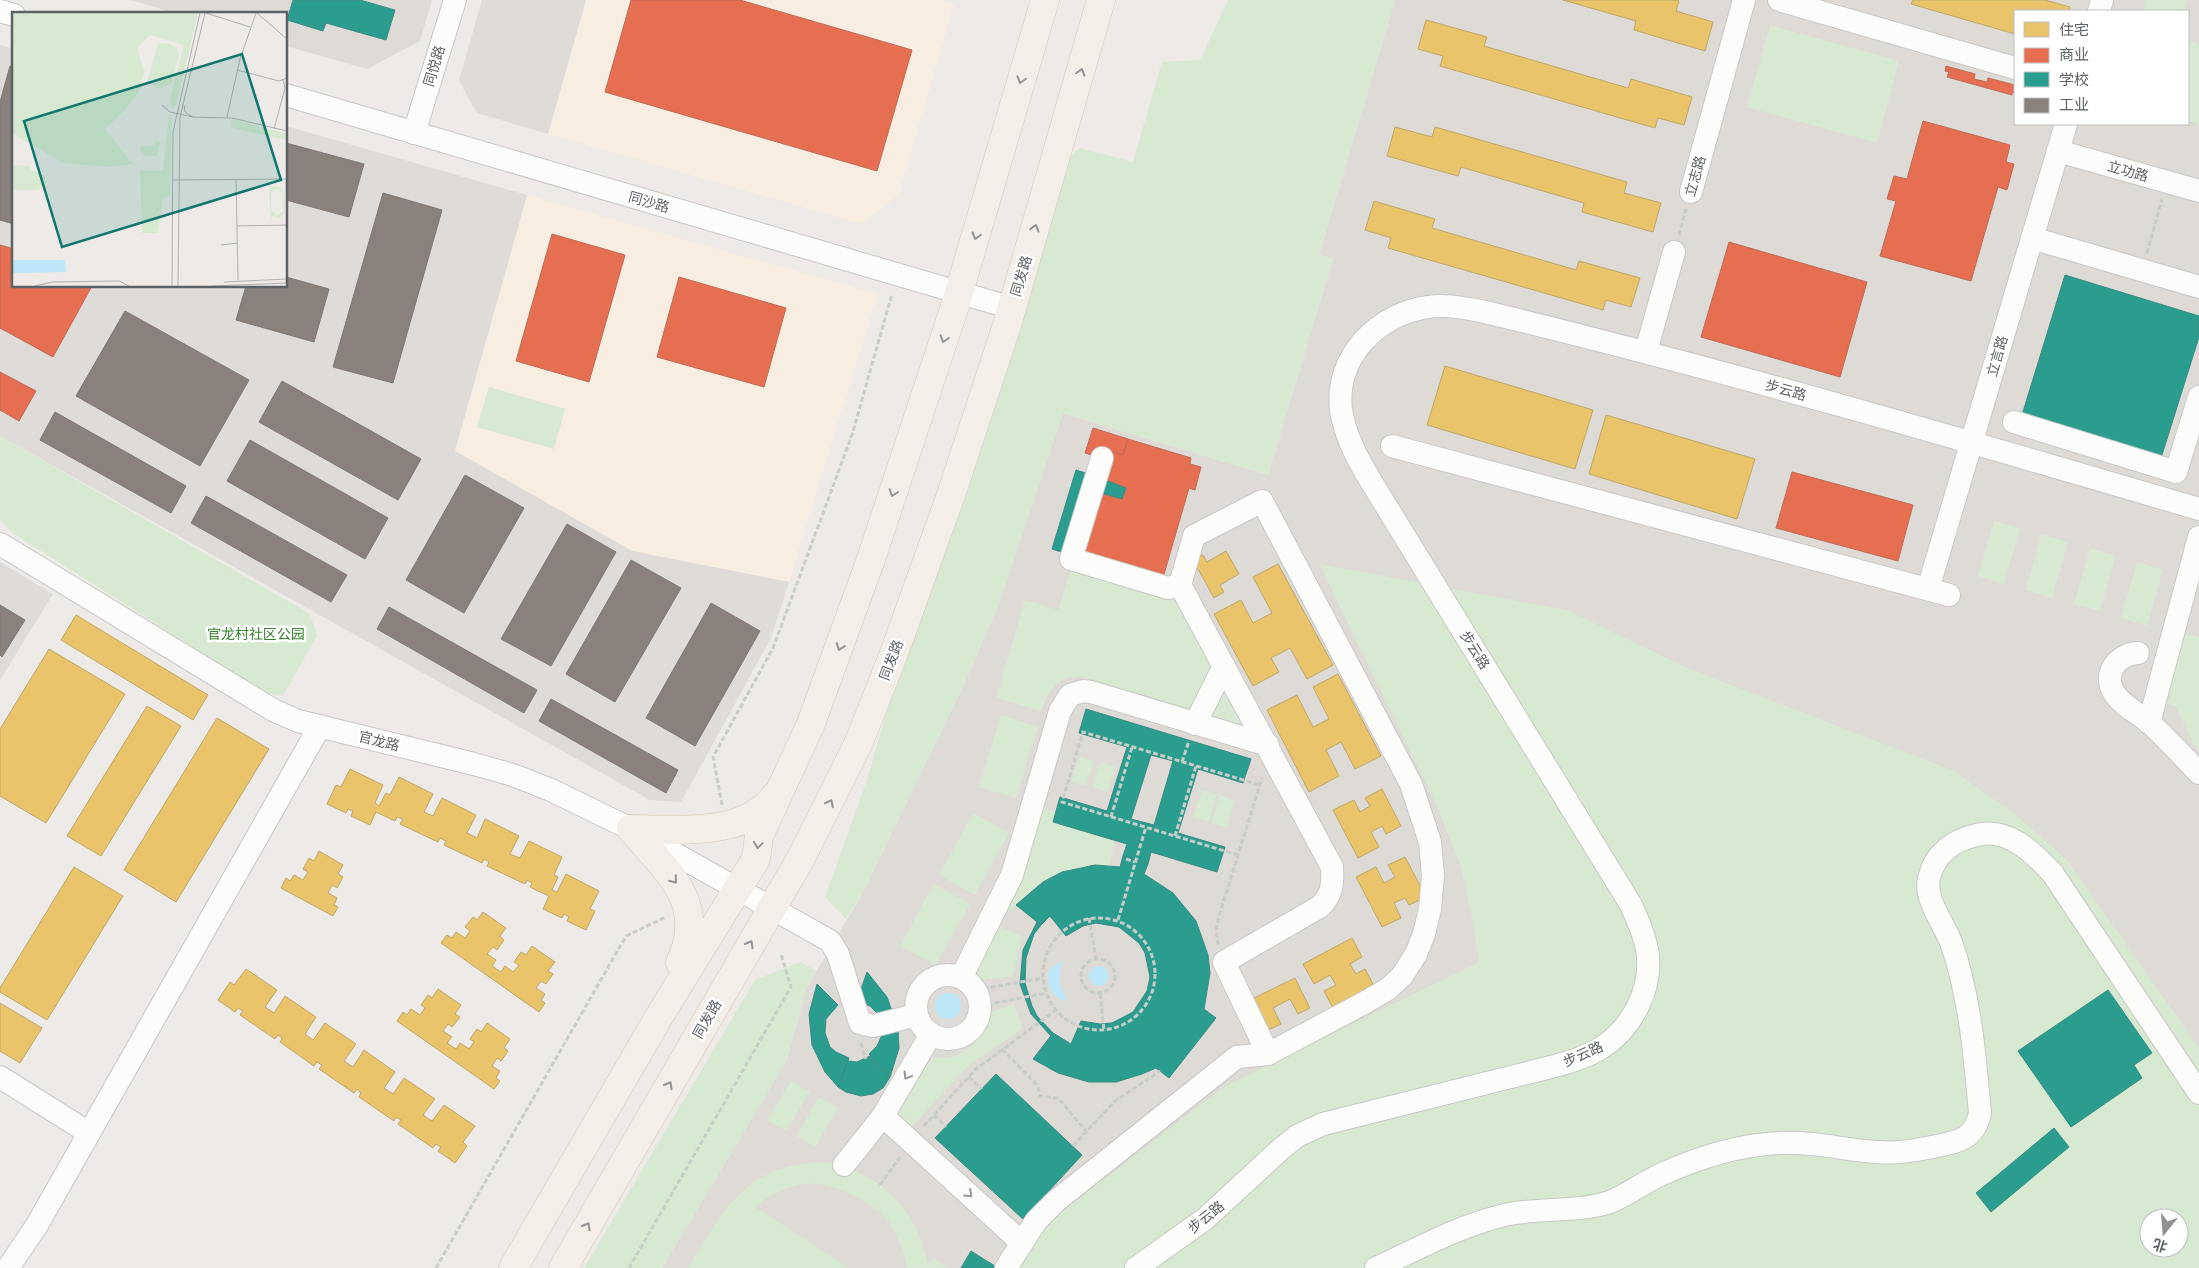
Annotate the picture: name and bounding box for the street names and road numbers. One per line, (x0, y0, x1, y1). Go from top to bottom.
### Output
street label: 同悦路 (420, 44, 448, 88)
street label: 立志路 (1682, 154, 1708, 198)
street label: 立功路 (2106, 158, 2150, 184)
street label: 同沙路 (627, 189, 671, 215)
street label: 同发路 (1007, 254, 1035, 298)
street label: 立言路 (1984, 334, 2010, 378)
street label: 步云路 (1764, 377, 1808, 403)
street label: 步云路 (1457, 628, 1493, 672)
street label: 同发路 (876, 638, 906, 682)
street label: 官龙路 (357, 728, 401, 754)
street label: 同发路 (690, 997, 724, 1041)
street label: 步云路 (1561, 1038, 1605, 1070)
street label: 步云路 (1185, 1198, 1227, 1236)

